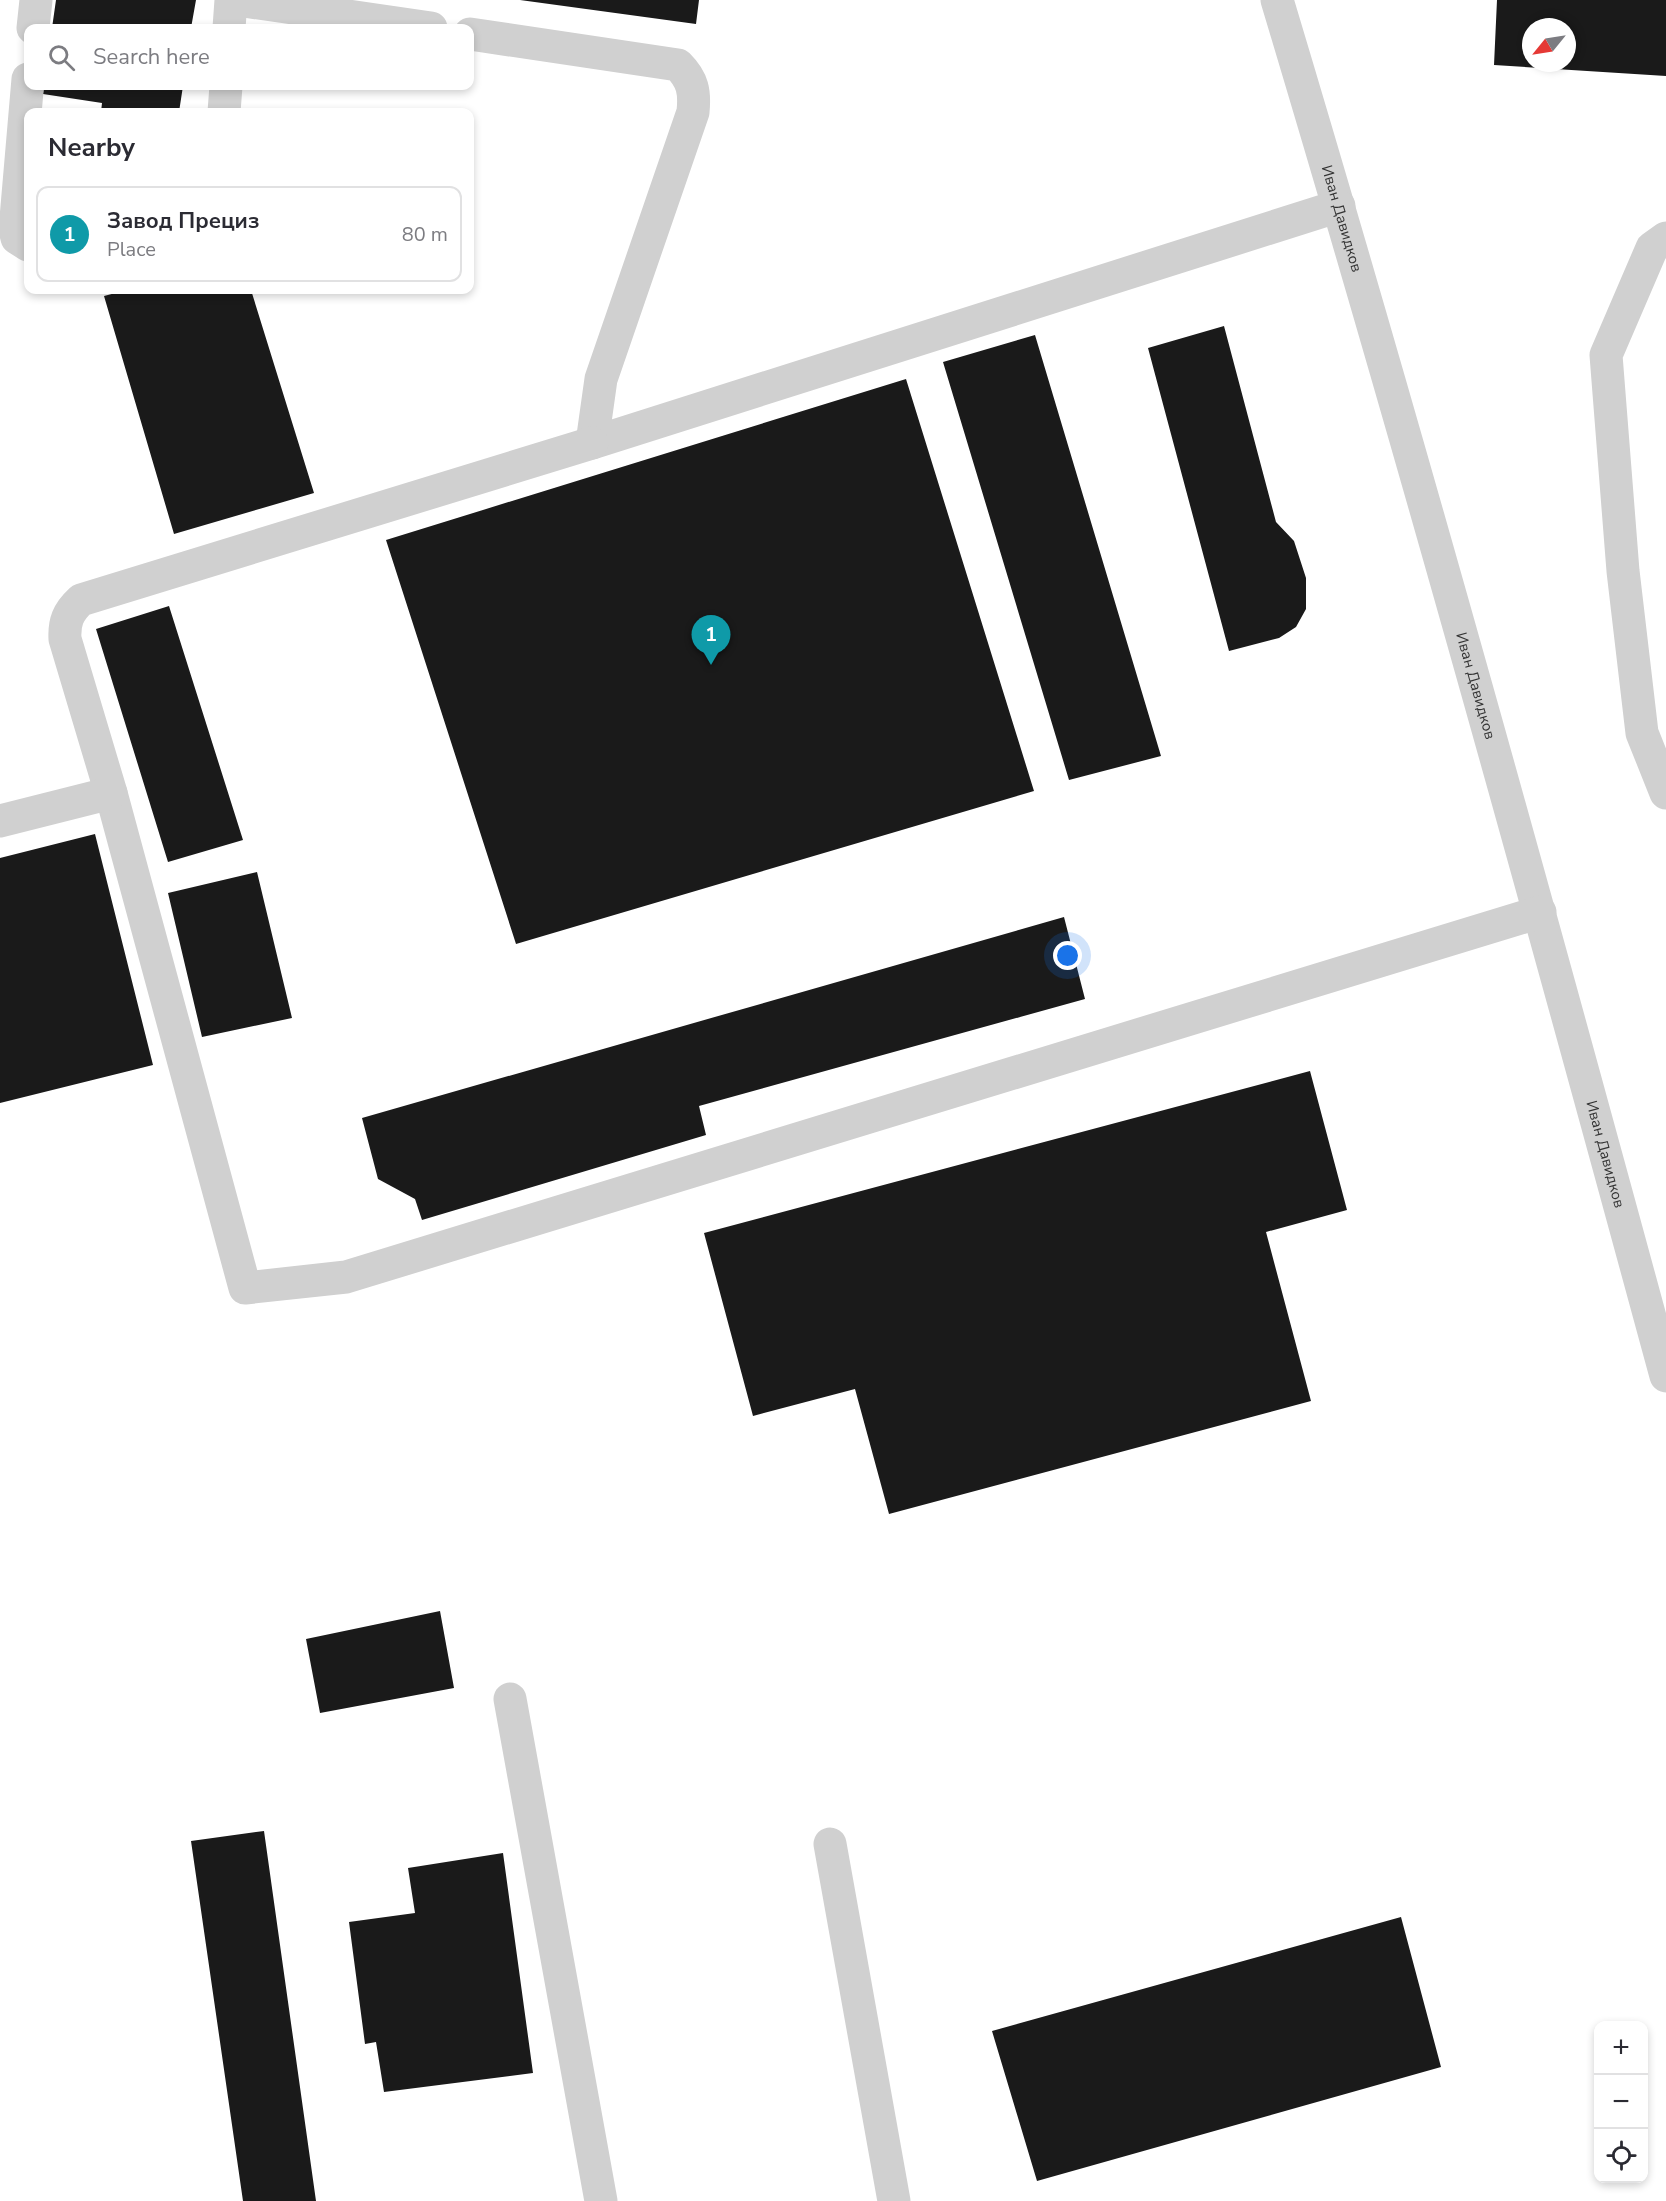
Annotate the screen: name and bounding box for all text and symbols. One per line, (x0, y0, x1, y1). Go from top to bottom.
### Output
north arrow (1522, 18, 1576, 72)
search box (24, 24, 474, 90)
icon: search (45, 41, 78, 74)
text: Search here (93, 42, 210, 72)
text: Nearby (48, 130, 135, 165)
street label: Иван Давидков (1317, 163, 1367, 274)
text: Завод Прециз (107, 206, 259, 236)
text: 1 (64, 221, 76, 248)
text: 80 m (402, 221, 448, 248)
text: Place (107, 236, 156, 263)
pin: 1 (692, 616, 730, 665)
street label: Иван Давидков (1451, 630, 1500, 742)
your location (1053, 941, 1082, 970)
street label: Иван Давидков (1581, 1098, 1630, 1210)
map controls (1594, 2021, 1648, 2183)
button: + (1594, 2021, 1648, 2075)
button: − (1594, 2075, 1648, 2129)
button: locate (1594, 2129, 1648, 2183)

